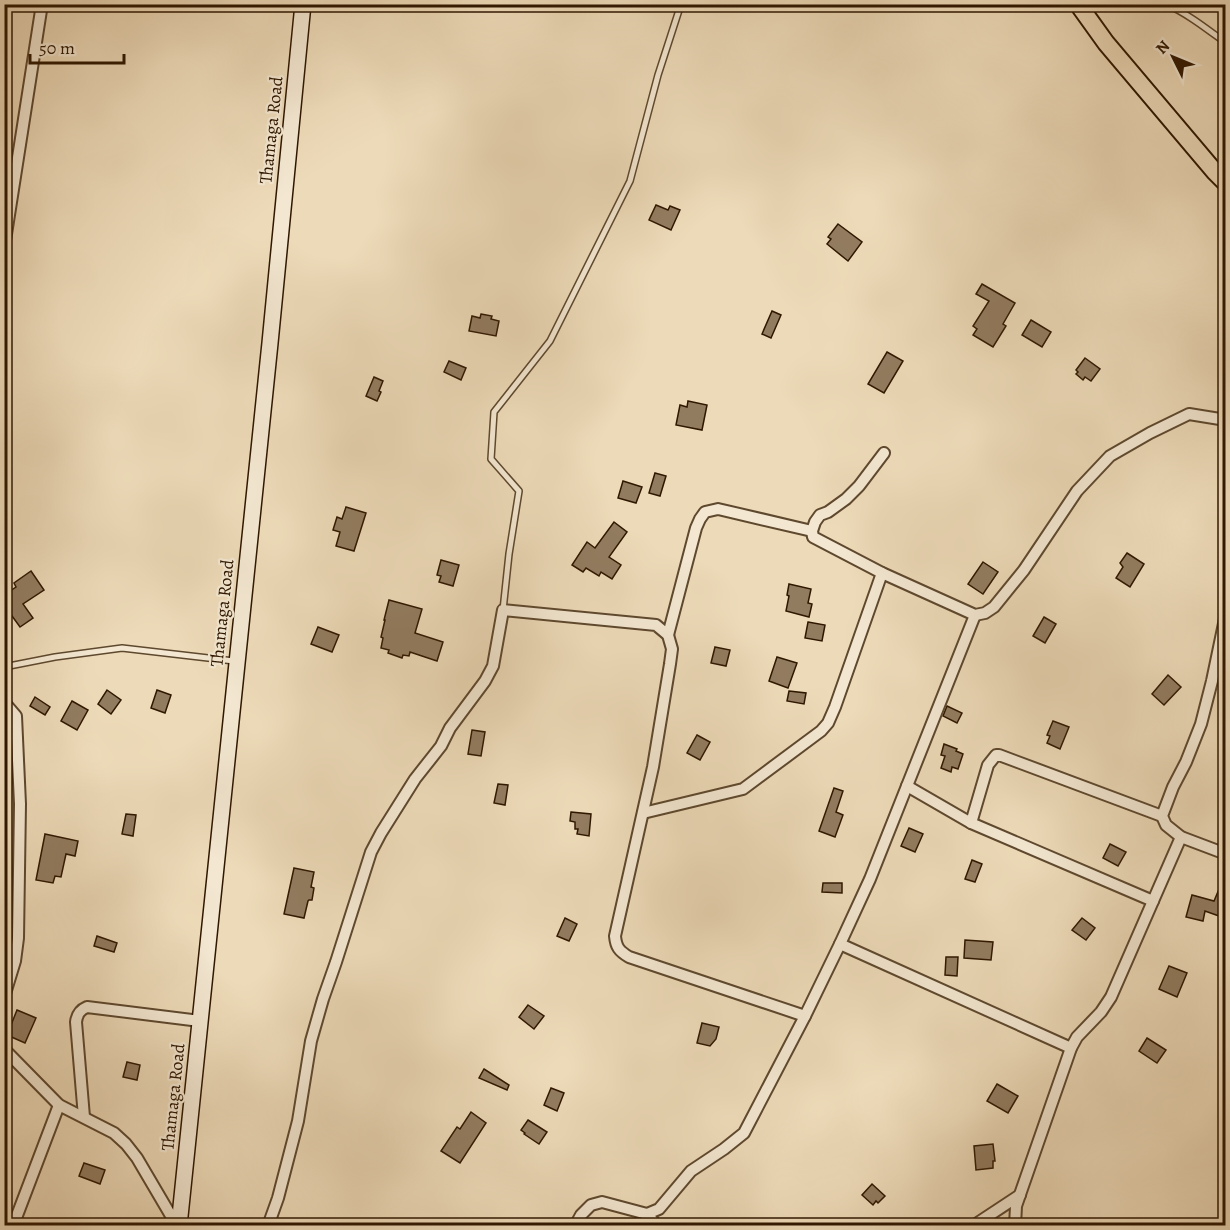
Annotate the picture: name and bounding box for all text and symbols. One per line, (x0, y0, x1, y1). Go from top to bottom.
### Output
scale bar (30, 27, 124, 65)
north arrow (1143, 27, 1203, 87)
text: N (1151, 35, 1175, 59)
text: 50 m (39, 36, 75, 60)
street label: Thamaga Road (253, 75, 289, 185)
street label: Thamaga Road (204, 558, 240, 668)
street label: Thamaga Road (155, 1042, 191, 1152)

